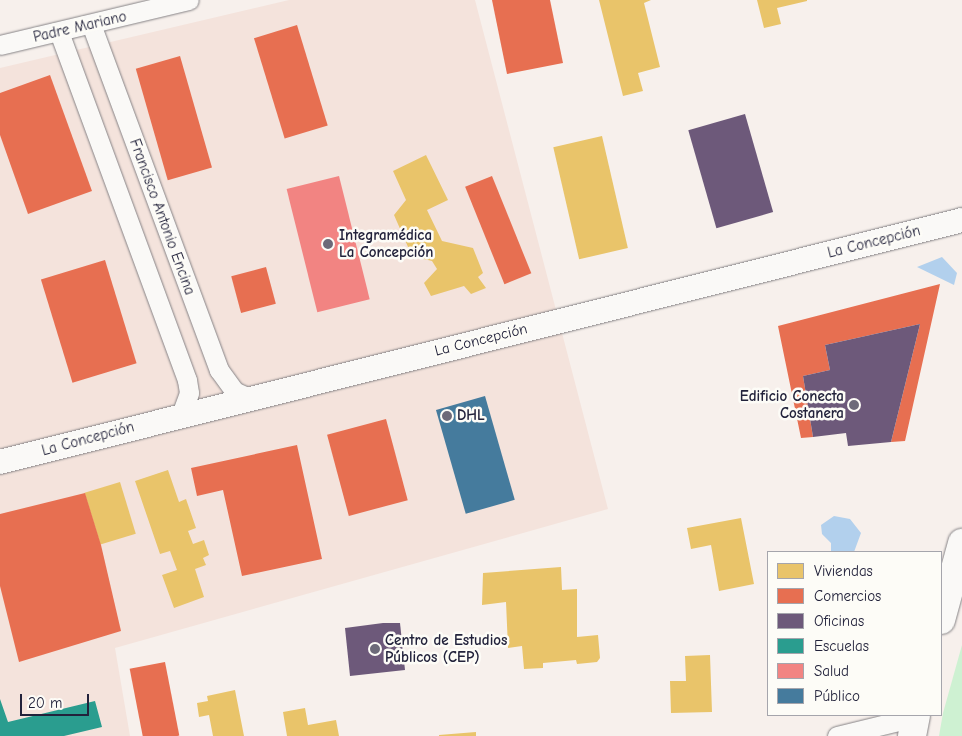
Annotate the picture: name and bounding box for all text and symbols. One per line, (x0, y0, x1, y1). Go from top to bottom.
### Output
street label: Padre Mariano (32, 8, 128, 46)
street label: Francisco Antonio Encina (125, 136, 199, 298)
street label: La Concepción (826, 222, 922, 262)
place label: Integramédica La Concepción (339, 226, 433, 261)
marker: Integramédica La Concepción (321, 237, 335, 251)
street label: La Concepción (433, 320, 529, 360)
place label: Edificio Conecta Costanera (740, 387, 844, 422)
marker: Edificio Conecta Costanera (848, 399, 860, 411)
place label: DHL (457, 407, 485, 425)
marker: DHL (441, 410, 453, 422)
street label: La Concepción (40, 418, 136, 460)
legend (767, 551, 942, 716)
text: Viviendas (814, 562, 873, 580)
text: Comercios (814, 587, 881, 605)
text: Oficinas (814, 612, 864, 630)
place label: Centro de Estudios Públicos (CEP) (385, 631, 507, 666)
text: Escuelas (814, 637, 869, 655)
marker: Centro de Estudios Públicos (CEP) (369, 643, 381, 655)
text: Salud (814, 662, 849, 680)
scale bar (22, 684, 91, 716)
text: Público (814, 687, 860, 705)
text: 20 m (28, 694, 62, 712)

